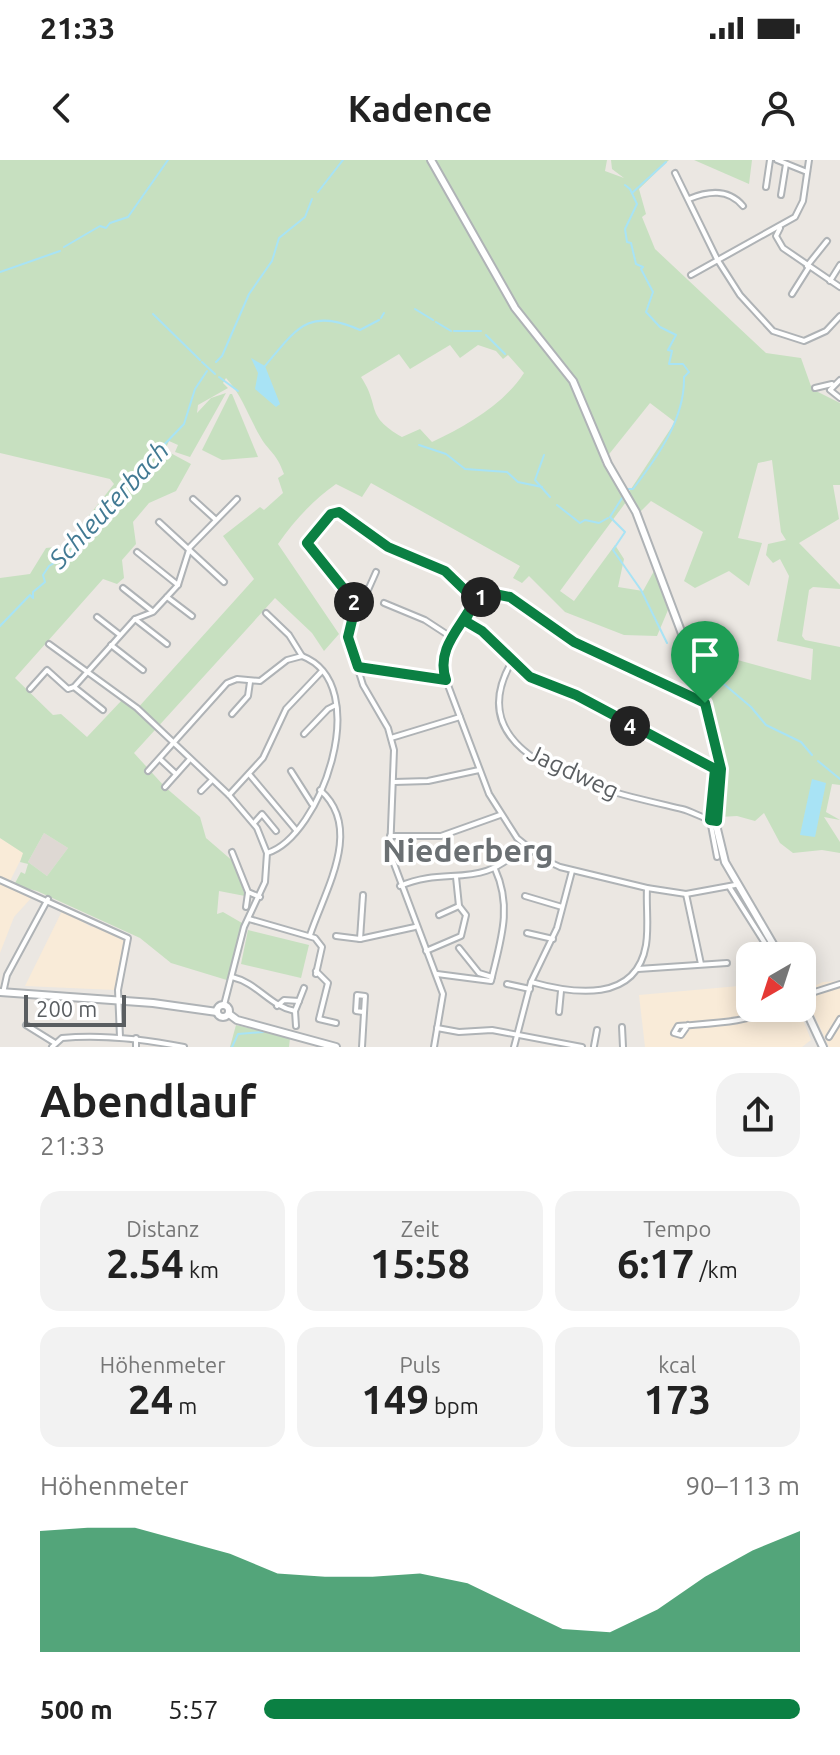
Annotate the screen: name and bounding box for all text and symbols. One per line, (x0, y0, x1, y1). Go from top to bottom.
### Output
text: 21:33 (40, 11, 115, 45)
icon: back (40, 86, 84, 130)
icon: person (756, 86, 800, 130)
text: Kadence (348, 88, 492, 129)
water label: Schleuterbach (42, 436, 174, 574)
pin: 1 (461, 577, 501, 617)
pin: 2 (334, 582, 374, 622)
text: 1 (475, 584, 487, 609)
text: 2 (348, 589, 360, 614)
pin (671, 621, 739, 703)
icon: arrive (683, 633, 727, 677)
pin: 4 (610, 706, 650, 746)
text: 4 (624, 713, 636, 738)
street label: Jagdweg (523, 739, 623, 804)
district label: Niederberg (382, 832, 554, 868)
north arrow (736, 942, 816, 1022)
map controls (736, 942, 816, 1022)
scale bar (24, 991, 126, 1027)
text: 200 m (36, 996, 97, 1021)
button: share (716, 1073, 800, 1157)
text: Abendlauf (40, 1076, 256, 1125)
text: 21:33 (40, 1131, 105, 1160)
text: Distanz (126, 1216, 199, 1241)
text: Zeit (401, 1216, 439, 1241)
text: Tempo (643, 1216, 711, 1241)
text: 2.54 (106, 1241, 184, 1286)
text: 15:58 (370, 1241, 470, 1286)
text: 6:17 (617, 1241, 694, 1286)
text: km (184, 1257, 219, 1282)
text: /km (694, 1257, 738, 1282)
text: Höhenmeter (100, 1352, 226, 1377)
text: Puls (399, 1352, 441, 1377)
text: kcal (658, 1352, 696, 1377)
text: 24 (128, 1377, 173, 1422)
text: 149 (361, 1377, 429, 1422)
text: 173 (643, 1377, 711, 1422)
text: m (173, 1393, 197, 1418)
text: bpm (429, 1393, 479, 1418)
text: Höhenmeter (40, 1471, 189, 1500)
text: 90–113 m (685, 1471, 800, 1500)
text: 500 m (40, 1695, 113, 1724)
text: 5:57 (168, 1695, 218, 1724)

